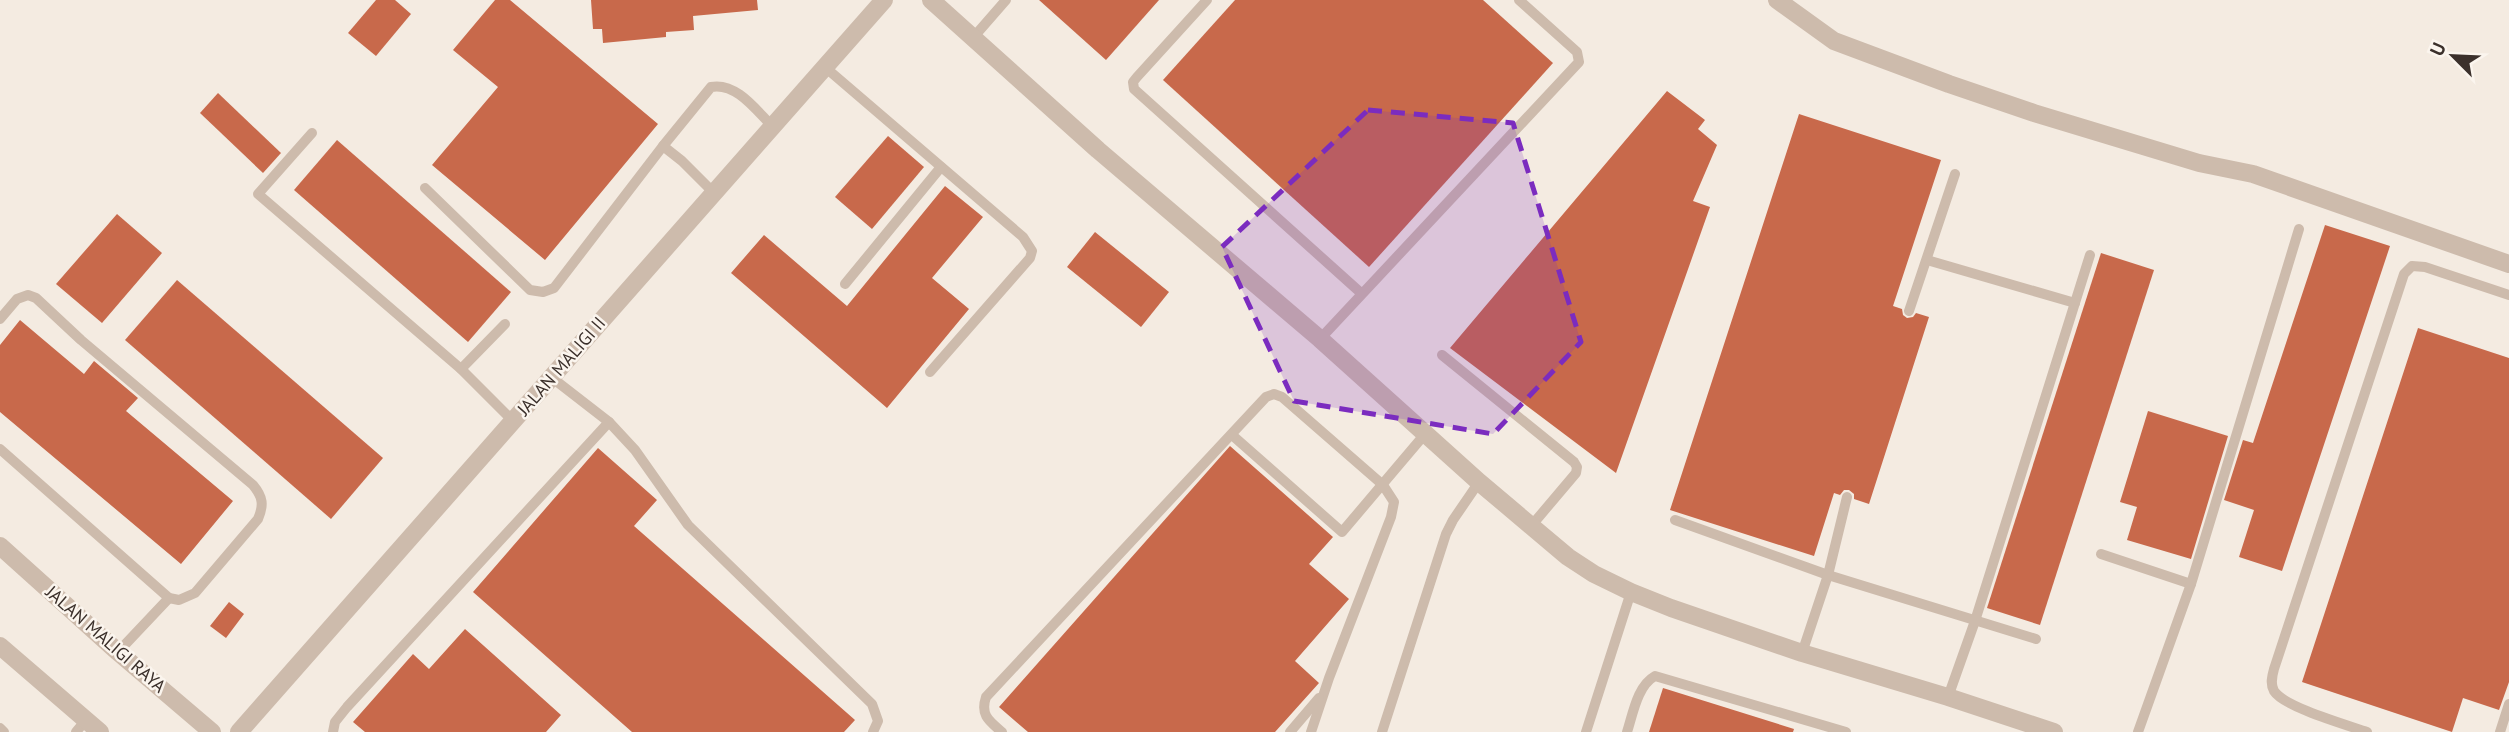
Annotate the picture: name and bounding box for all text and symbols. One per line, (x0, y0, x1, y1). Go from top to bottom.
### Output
north arrow (2418, 21, 2488, 91)
text: U (2424, 39, 2451, 59)
street label: JALAN MALIGI II (511, 312, 610, 421)
street label: JALAN MALIGI RAYA (40, 580, 171, 698)

